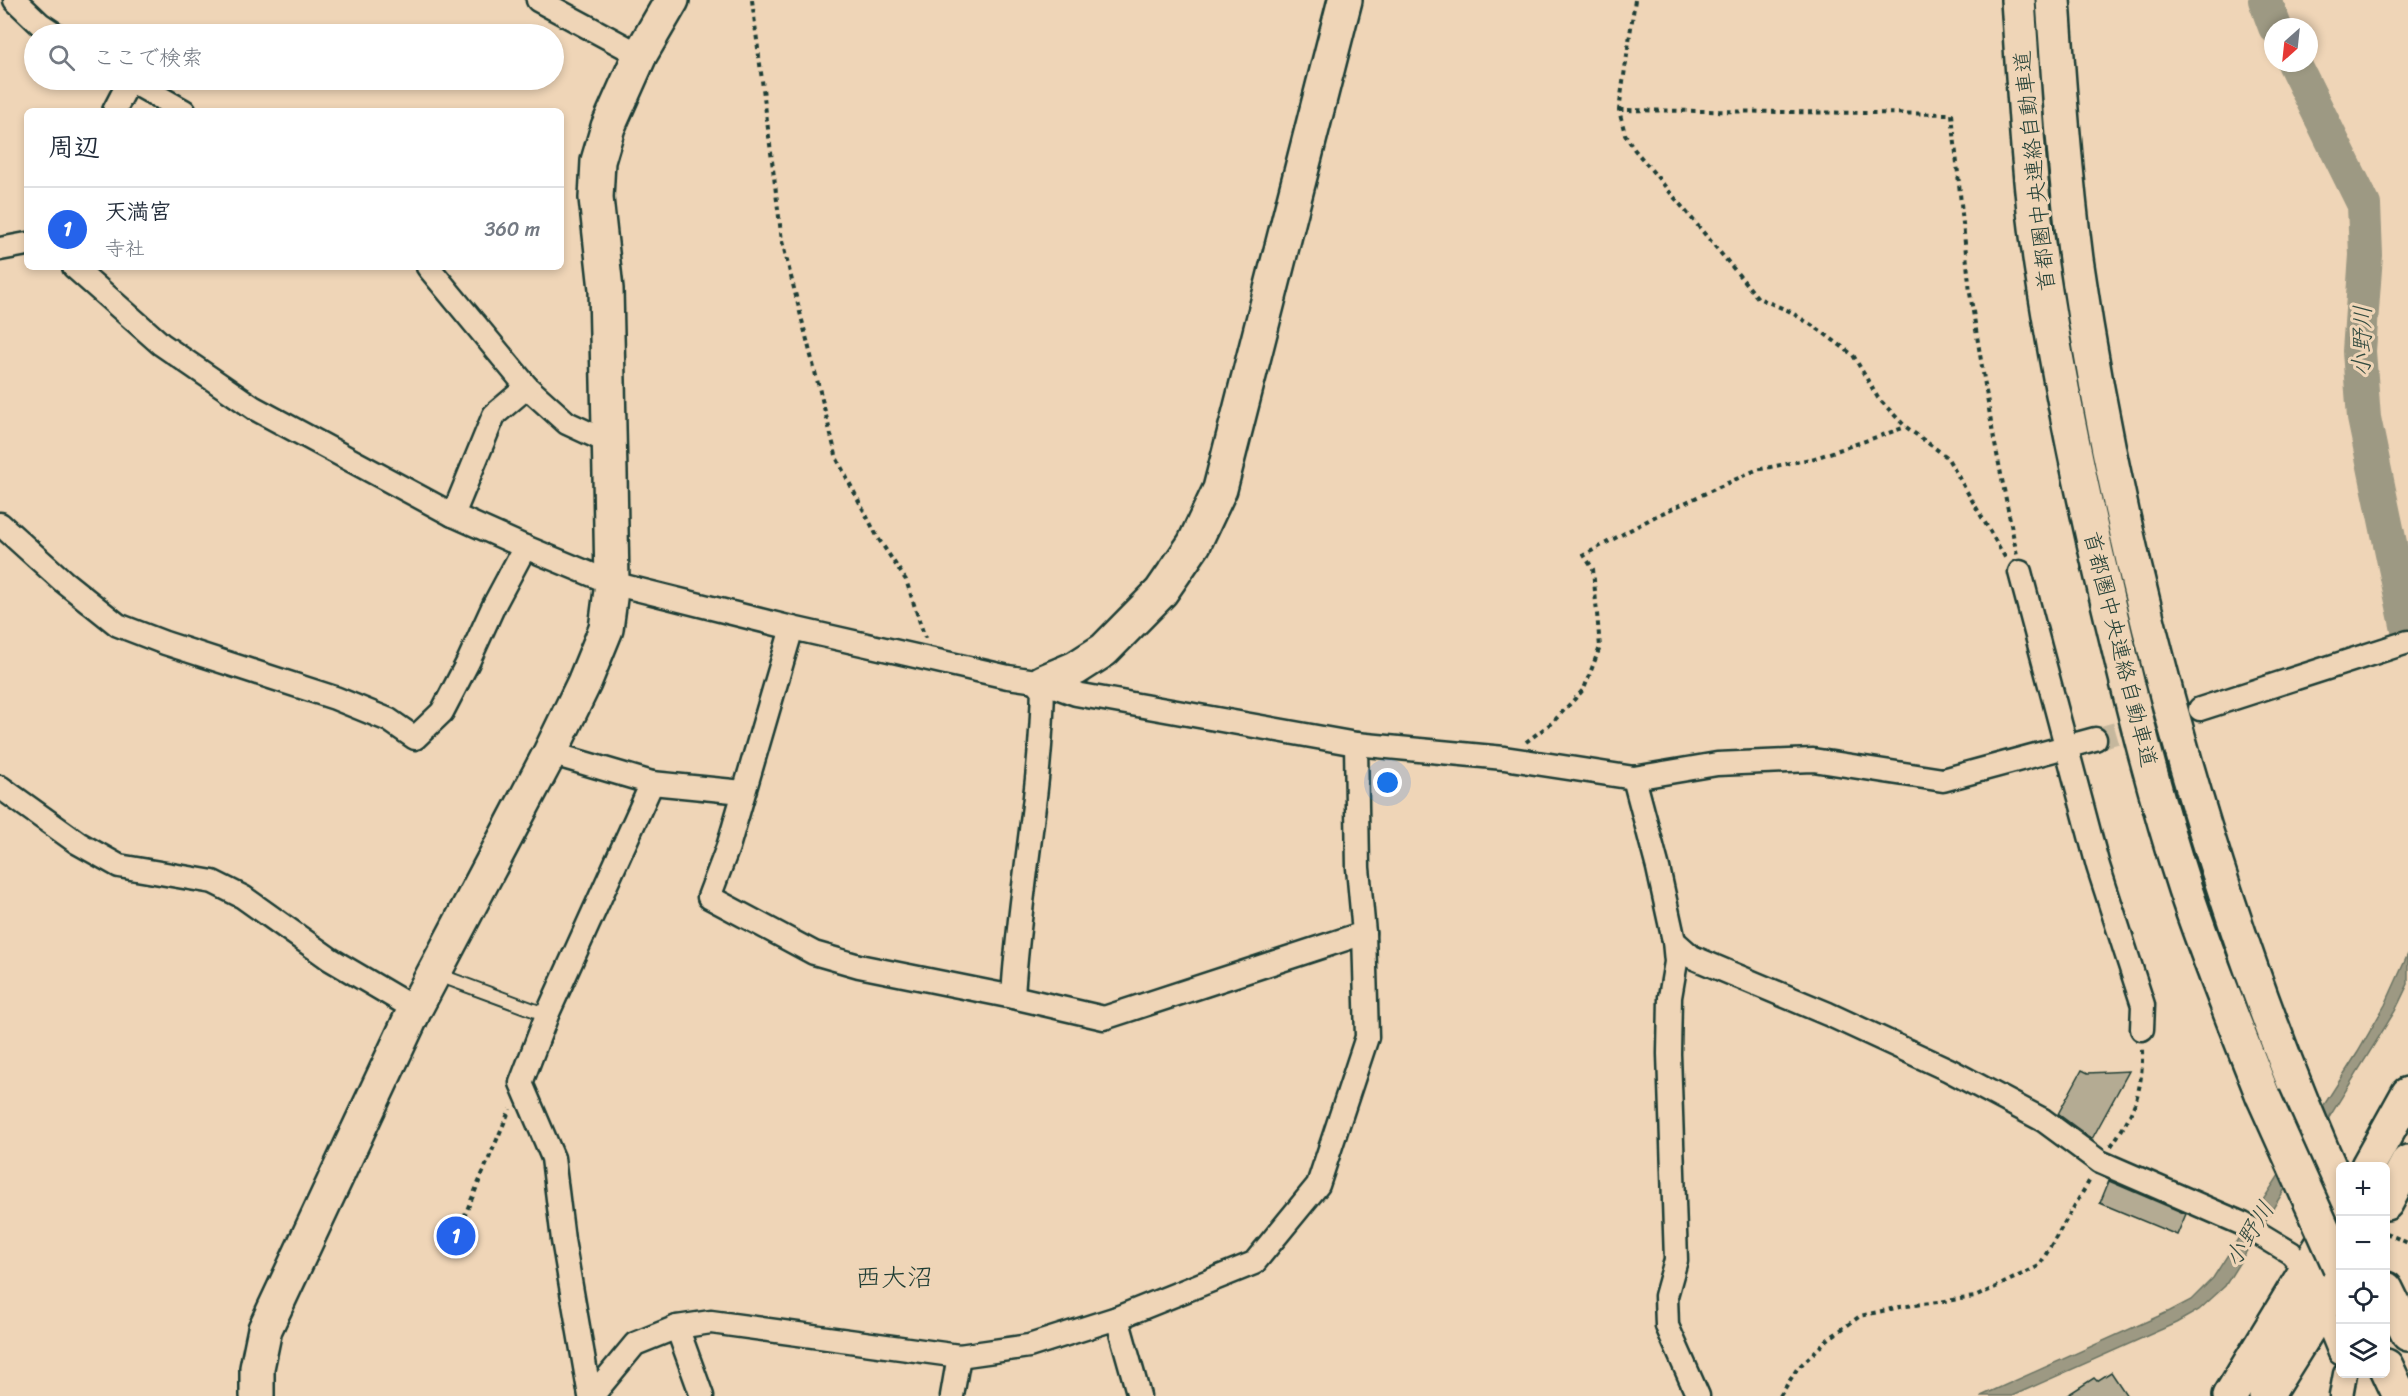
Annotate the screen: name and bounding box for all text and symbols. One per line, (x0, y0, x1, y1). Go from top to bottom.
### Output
north arrow (2264, 18, 2318, 72)
search box (24, 24, 564, 90)
text: ここで検索 (93, 38, 203, 77)
icon: search (45, 41, 78, 74)
street label: 首都圏中央連絡自動車道 (2002, 49, 2067, 293)
text: 周辺 (48, 124, 100, 170)
text: 天満宮 (105, 192, 171, 231)
text: 1 (63, 212, 72, 247)
text: 360 m (484, 212, 540, 247)
text: 寺社 (105, 231, 145, 266)
water label: 小野川 (2340, 305, 2384, 377)
street label: 首都圏中央連絡自動車道 (2072, 527, 2169, 771)
your location (1373, 768, 1402, 797)
map controls (2336, 1162, 2390, 1378)
button: + (2336, 1162, 2390, 1216)
water label: 小野川 (2212, 1192, 2286, 1276)
pin: 1 (436, 1214, 476, 1258)
button: − (2336, 1216, 2390, 1270)
district label: 西大沼 (855, 1254, 933, 1300)
button: locate (2336, 1270, 2390, 1324)
button: layers (2336, 1324, 2390, 1378)

